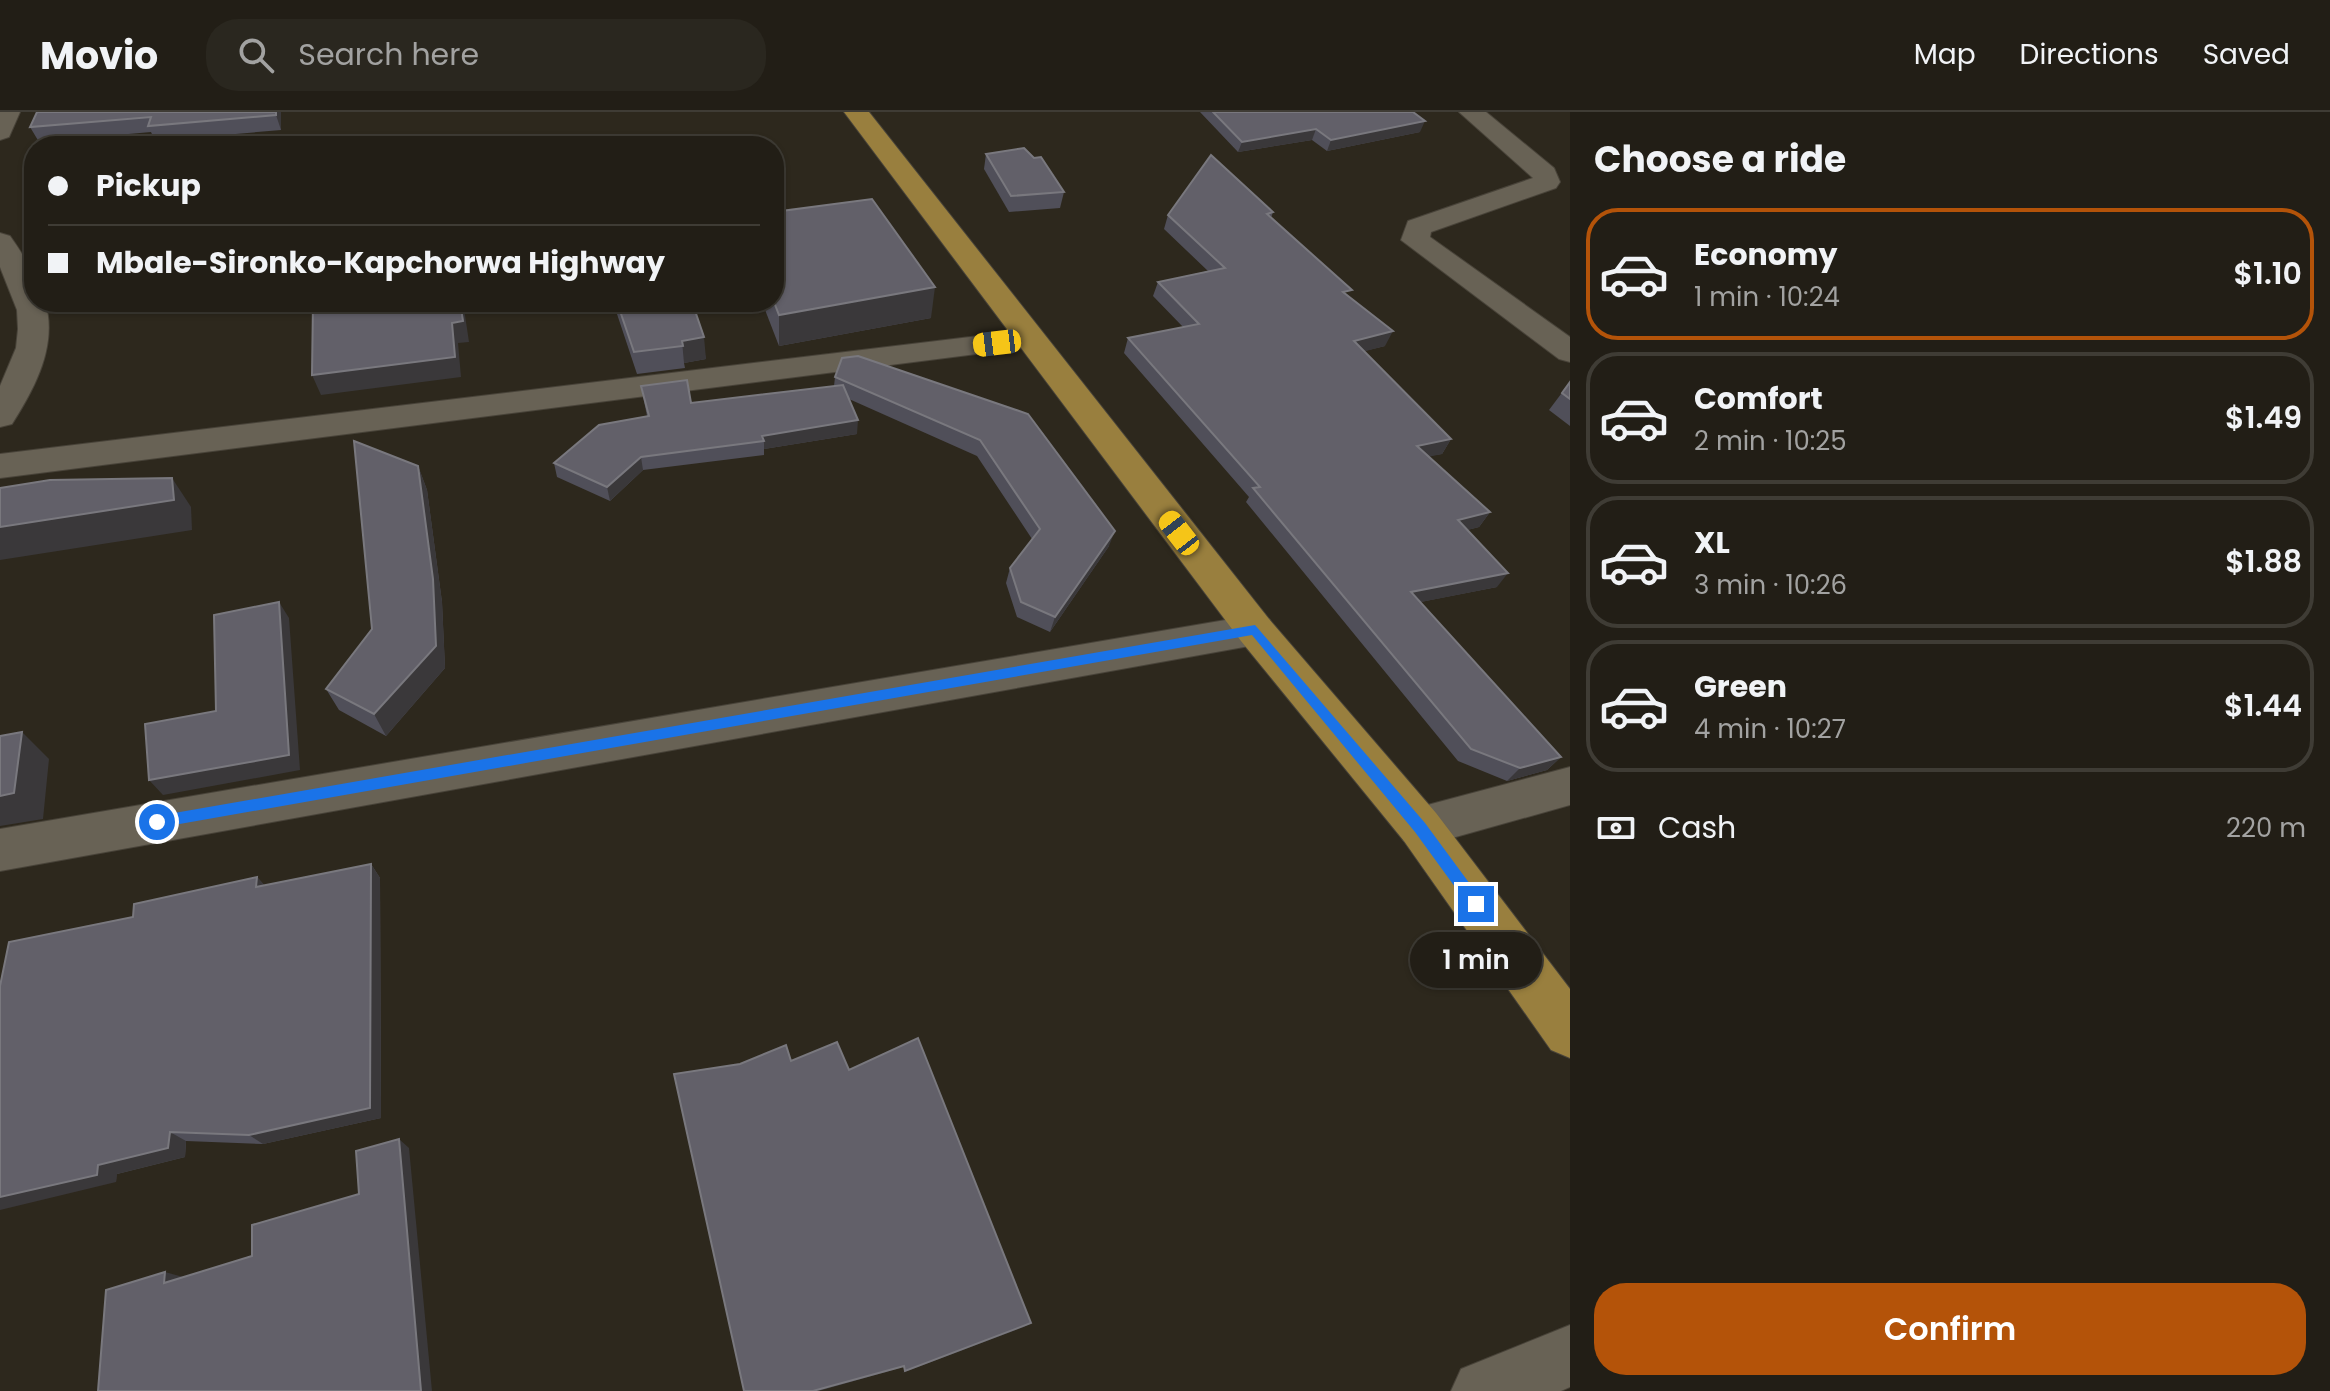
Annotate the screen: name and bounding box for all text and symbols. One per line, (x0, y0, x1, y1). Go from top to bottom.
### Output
search box (206, 19, 766, 91)
text: Movio (40, 29, 158, 82)
icon: search (234, 33, 278, 77)
text: Search here (298, 33, 479, 76)
text: Map (1914, 35, 1976, 74)
text: Directions (2020, 35, 2159, 74)
text: Saved (2203, 35, 2290, 74)
text: Choose a ride (1594, 134, 1846, 185)
text: Pickup (96, 164, 201, 207)
text: Economy (1694, 233, 1838, 276)
icon: car (1598, 238, 1670, 310)
text: Mbale-Sironko-Kapchorwa Highway (96, 241, 665, 284)
text: $1.10 (2233, 252, 2302, 295)
text: 1 min · 10:24 (1694, 279, 1840, 315)
car (972, 328, 1022, 358)
text: Comfort (1694, 377, 1823, 420)
icon: car (1598, 382, 1670, 454)
text: $1.49 (2225, 396, 2302, 439)
text: 2 min · 10:25 (1694, 423, 1847, 459)
car (1155, 507, 1203, 559)
text: XL (1694, 521, 1730, 564)
icon: car (1598, 526, 1670, 598)
text: $1.88 (2225, 540, 2302, 583)
text: 3 min · 10:26 (1694, 567, 1847, 603)
text: Green (1694, 665, 1787, 708)
icon: car (1598, 670, 1670, 742)
text: $1.44 (2224, 684, 2302, 727)
text: 4 min · 10:27 (1694, 711, 1846, 747)
route start (139, 804, 175, 840)
icon: cash (1594, 806, 1638, 850)
text: Cash (1658, 806, 1736, 849)
text: 220 m (2226, 810, 2306, 846)
route end (1458, 886, 1494, 922)
callout: 1 min (1410, 932, 1542, 988)
text: 1 min (1442, 942, 1510, 978)
button: Confirm (1594, 1283, 2306, 1375)

